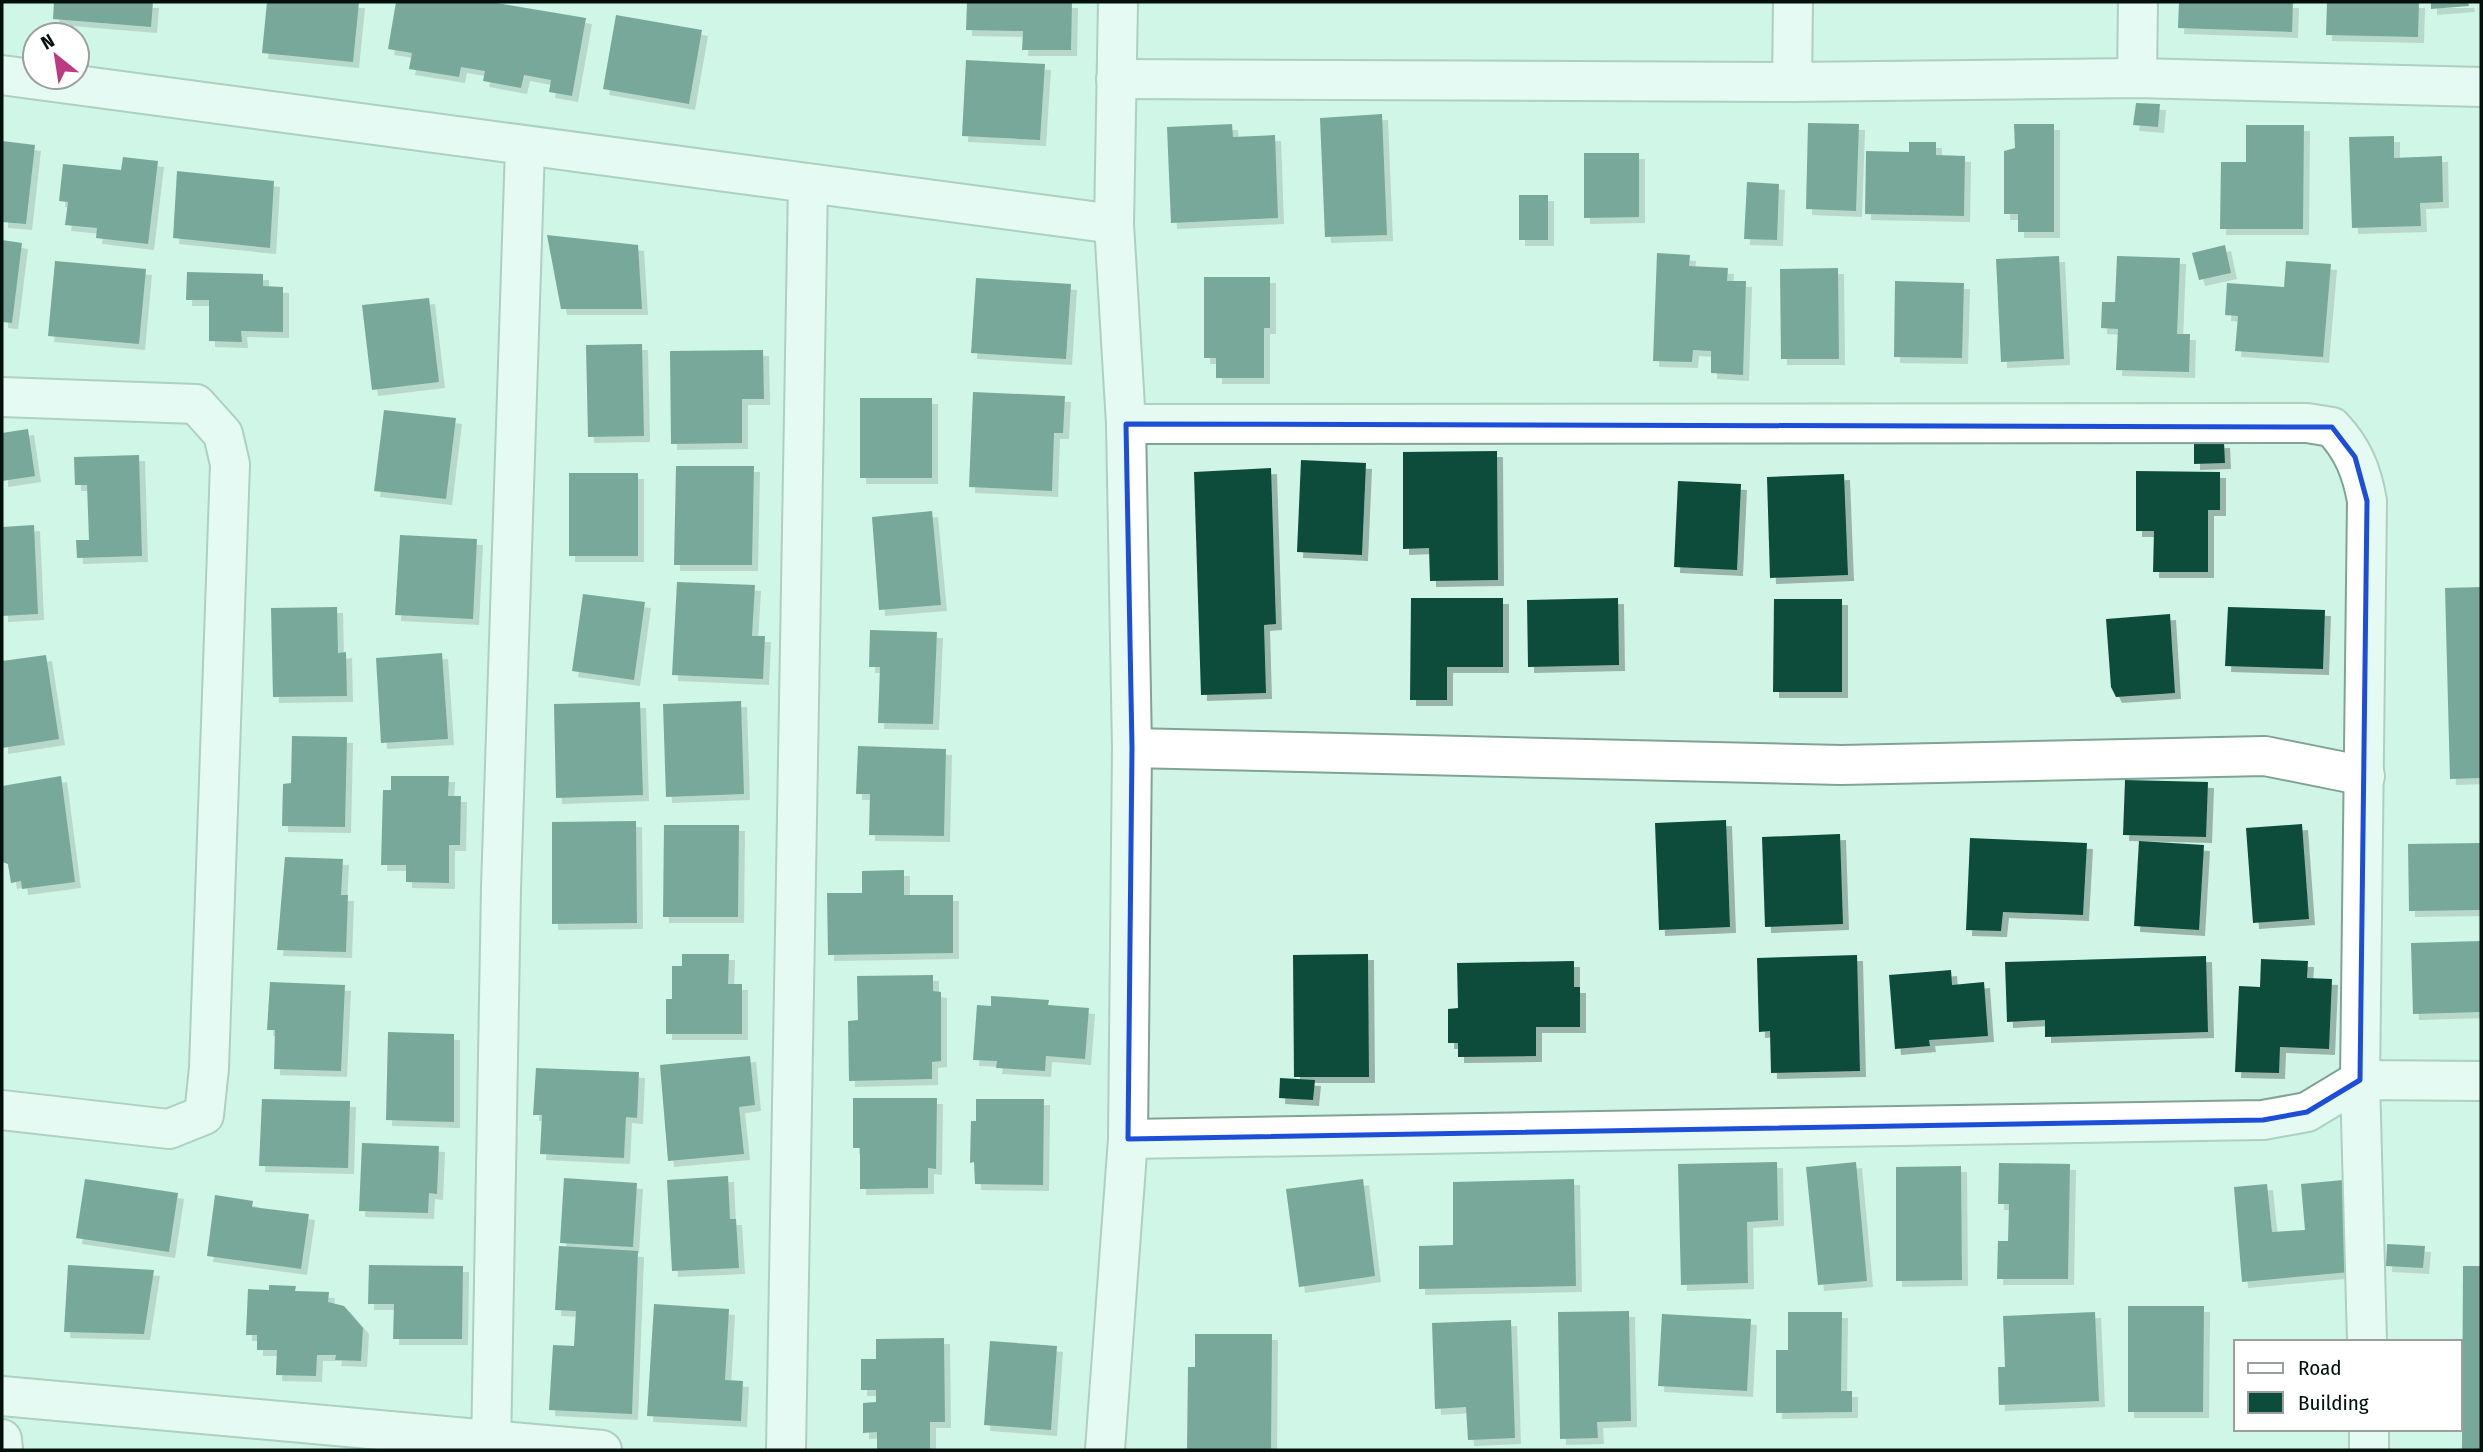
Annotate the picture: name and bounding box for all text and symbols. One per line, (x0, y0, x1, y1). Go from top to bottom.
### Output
north arrow (21, 21, 91, 91)
text: N (37, 29, 58, 55)
legend (2234, 1340, 2462, 1431)
text: Road (2298, 1355, 2342, 1381)
text: Building (2298, 1390, 2369, 1416)

